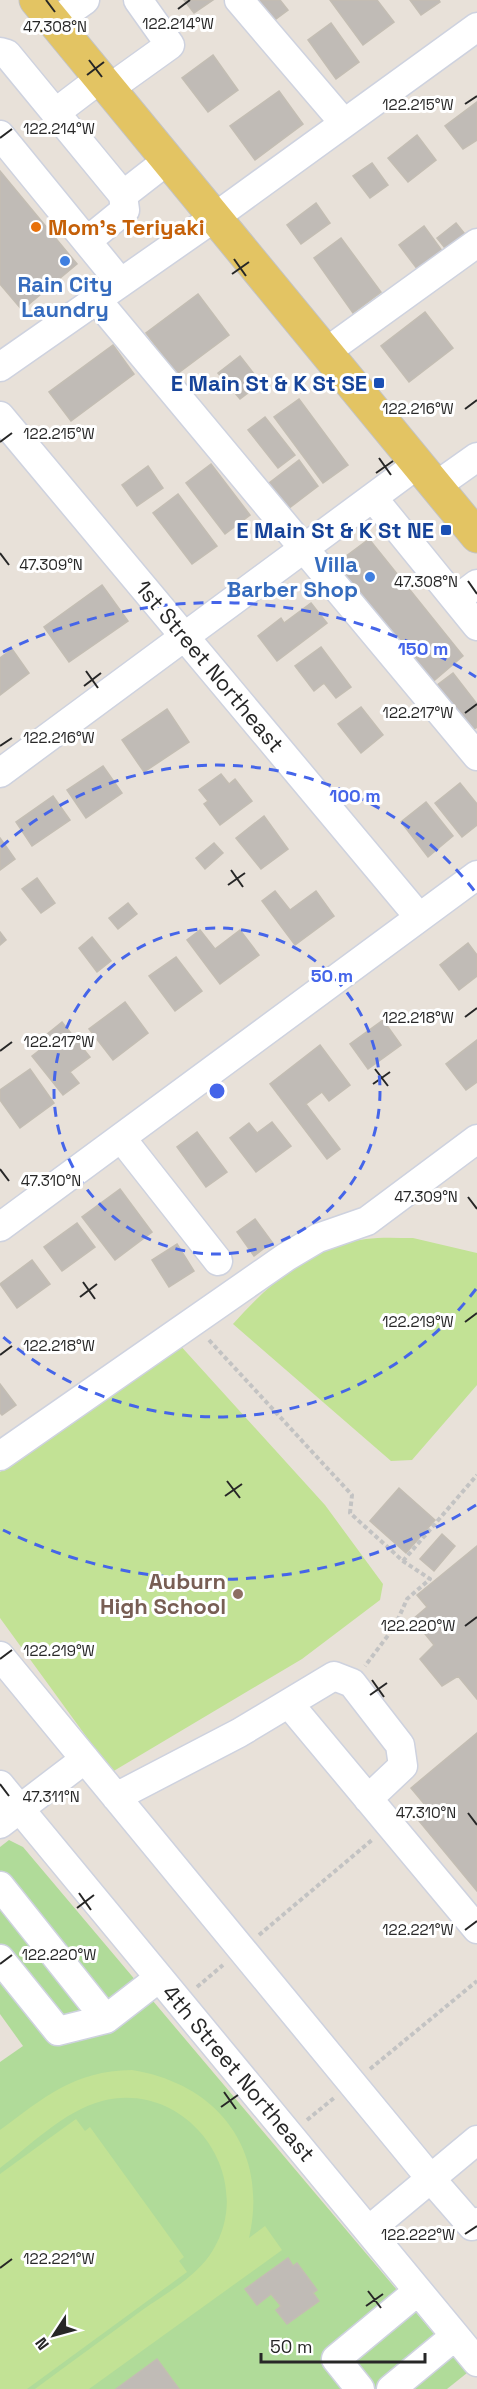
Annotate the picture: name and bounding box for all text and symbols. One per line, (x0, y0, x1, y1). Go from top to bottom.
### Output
text: 122.214°W (142, 14, 214, 33)
text: 47.308°N (23, 17, 87, 36)
text: 122.215°W (382, 95, 454, 114)
text: 122.214°W (23, 119, 95, 138)
place label: Mom's Teriyaki (48, 213, 205, 241)
marker: Mom's Teriyaki (29, 220, 43, 234)
marker: Rain City Laundry (58, 254, 72, 268)
place label: Rain City Laundry (17, 270, 113, 323)
place label: E Main St & K St SE (171, 369, 367, 397)
marker: E Main St & K St SE (372, 376, 386, 390)
text: 122.216°W (382, 399, 454, 418)
text: 122.215°W (23, 424, 95, 443)
place label: E Main St & K St NE (236, 516, 434, 544)
marker: E Main St & K St NE (439, 523, 453, 537)
place label: Villa Barber Shop (227, 550, 358, 603)
text: 47.309°N (19, 555, 83, 574)
marker: Villa Barber Shop (363, 570, 377, 584)
text: 47.308°N (394, 572, 458, 591)
street label: 1st Street Northeast (130, 574, 290, 758)
text: 150 m (398, 637, 448, 660)
text: 122.217°W (383, 703, 453, 722)
text: 122.216°W (23, 728, 95, 747)
text: 100 m (329, 784, 381, 807)
text: 50 m (311, 964, 353, 987)
text: 122.218°W (382, 1008, 454, 1027)
text: 122.217°W (24, 1032, 94, 1051)
centre of rings (207, 1081, 227, 1101)
text: 47.310°N (21, 1171, 81, 1190)
text: 47.309°N (394, 1187, 458, 1206)
text: 122.219°W (382, 1312, 454, 1331)
text: 122.218°W (23, 1336, 95, 1355)
place label: Auburn High School (100, 1567, 226, 1620)
marker: Auburn High School (231, 1587, 245, 1601)
text: 122.220°W (381, 1616, 455, 1635)
text: 122.219°W (23, 1641, 95, 1660)
text: 47.311°N (22, 1787, 80, 1806)
text: 47.310°N (396, 1803, 456, 1822)
text: 122.221°W (382, 1920, 454, 1939)
text: 122.220°W (22, 1945, 96, 1964)
street label: 4th Street Northeast (157, 1979, 321, 2167)
text: 122.222°W (381, 2225, 455, 2244)
text: 122.221°W (23, 2249, 95, 2268)
north arrow (24, 2305, 84, 2365)
scale bar (261, 2326, 424, 2364)
text: N (31, 2333, 54, 2354)
text: 50 m (270, 2335, 312, 2358)

